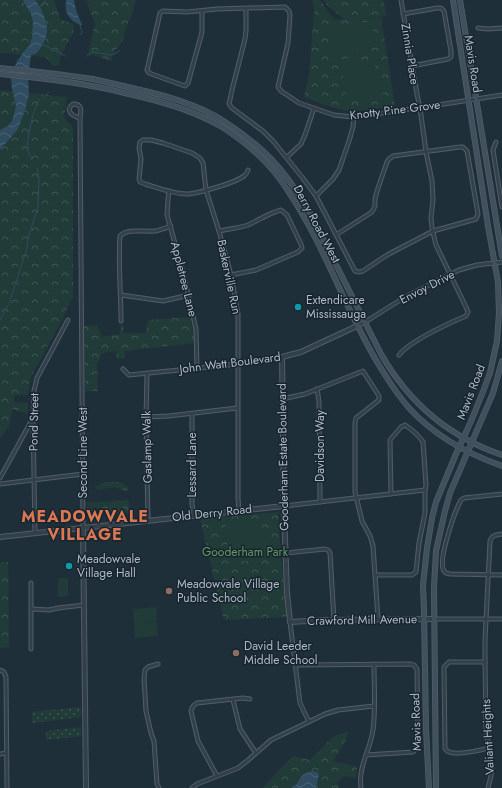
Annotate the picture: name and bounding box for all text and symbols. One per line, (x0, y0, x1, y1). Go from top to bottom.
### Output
street label: Zinnia Place (396, 22, 424, 86)
street label: Mavis Road (460, 34, 486, 94)
street label: Knotty Pine Grove (349, 96, 441, 124)
street label: Derry Road West (289, 182, 345, 266)
street label: Baskerville Run (212, 238, 246, 316)
street label: Appletree Lane (166, 239, 202, 319)
street label: Envoy Drive (396, 265, 458, 309)
place label: Extendicare Mississauga (306, 291, 366, 323)
marker: Extendicare Mississauga (293, 302, 303, 312)
street label: John Watt Boulevard (176, 348, 282, 378)
street label: Mavis Road (452, 362, 490, 422)
street label: Gooderham Estate Boulevard (273, 383, 293, 531)
street label: Pond Street (24, 393, 44, 451)
street label: Second Line West (74, 407, 92, 499)
street label: Davidson Way (311, 409, 329, 482)
street label: Gaslamp Walk (137, 410, 157, 484)
street label: Lessard Lane (183, 432, 201, 498)
street label: Old Derry Road (171, 500, 253, 526)
district label: MEADOWVALE VILLAGE (21, 505, 149, 546)
park label: Gooderham Park (202, 543, 289, 561)
place label: Meadowvale Village Hall (77, 550, 140, 582)
marker: Meadowvale Village Hall (64, 561, 74, 571)
place label: Meadowvale Village Public School (177, 575, 279, 607)
marker: Meadowvale Village Public School (164, 586, 174, 596)
street label: Crawford Mill Avenue (307, 610, 417, 630)
place label: David Leeder Middle School (244, 637, 318, 669)
marker: David Leeder Middle School (231, 648, 241, 658)
street label: Mavis Road (406, 693, 426, 751)
street label: Valiant Heights (477, 699, 499, 775)

